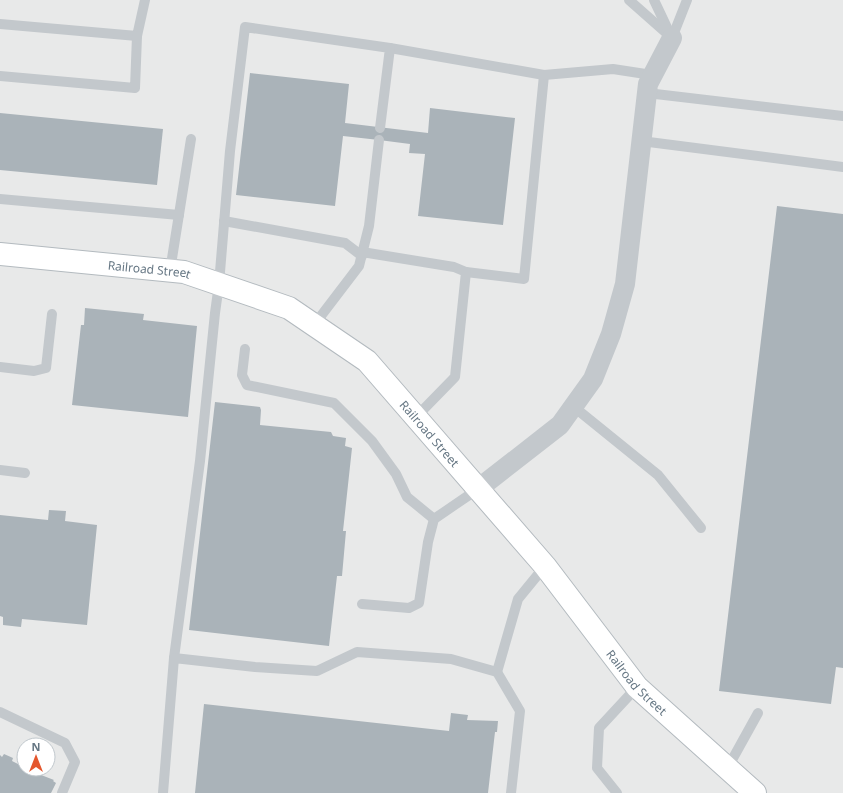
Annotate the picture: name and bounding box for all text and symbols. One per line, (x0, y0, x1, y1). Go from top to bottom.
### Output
street label: Railroad Street (107, 256, 194, 282)
street label: Railroad Street (396, 396, 464, 471)
street label: Railroad Street (603, 646, 671, 719)
north arrow (16, 737, 56, 777)
text: N (32, 739, 40, 754)

